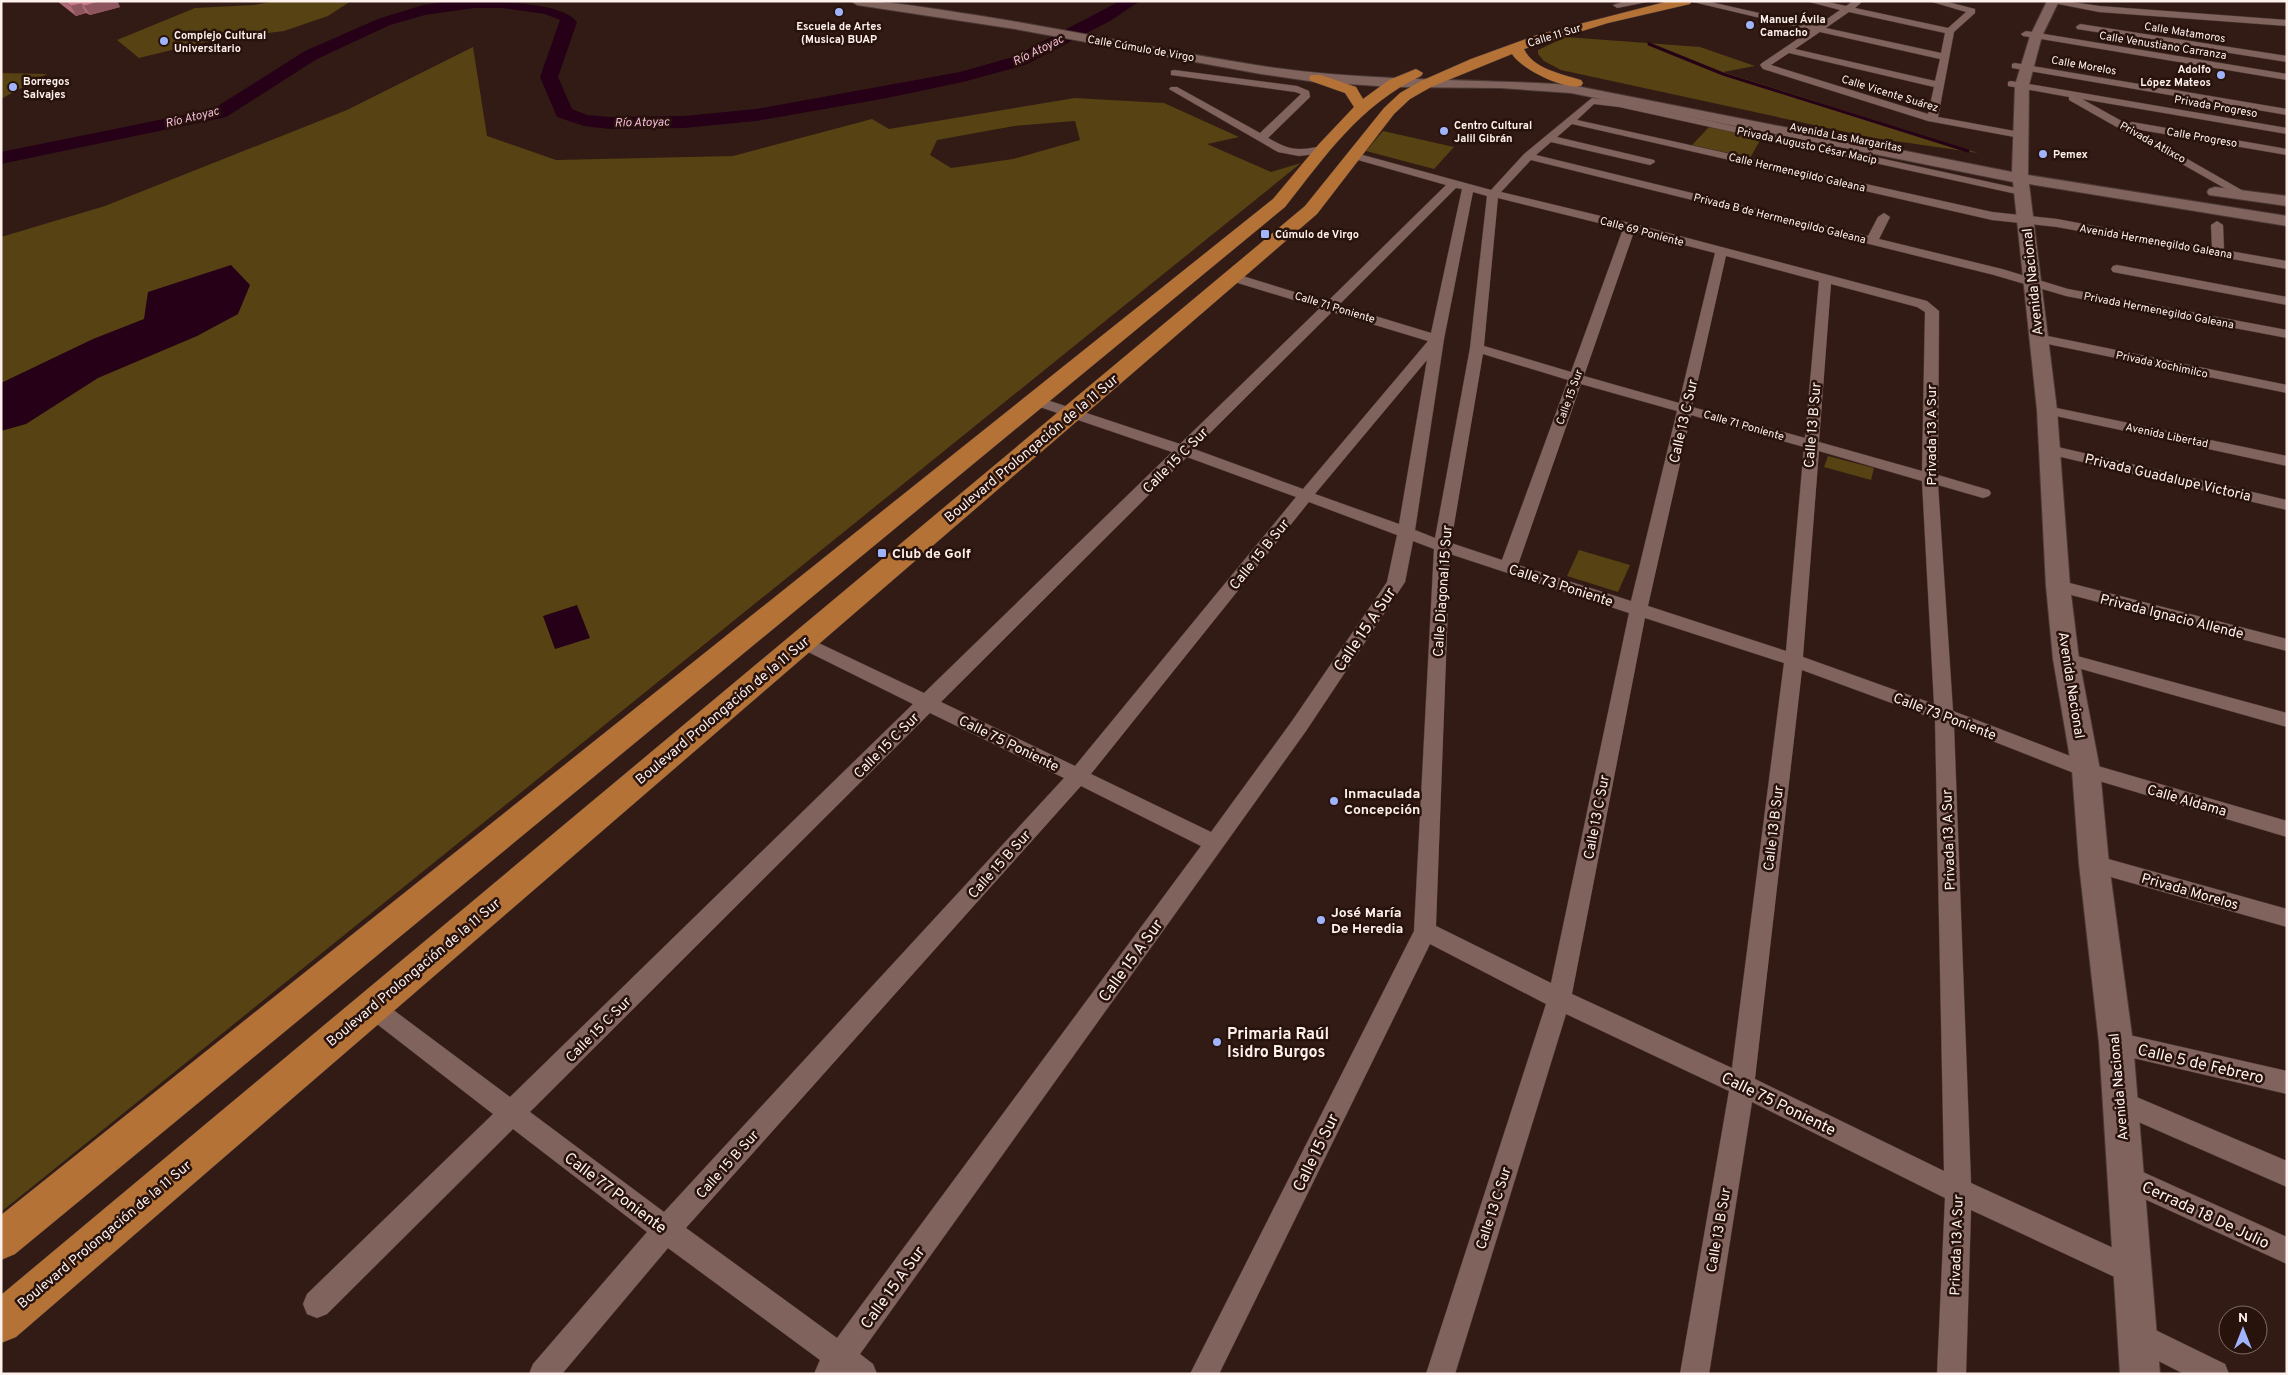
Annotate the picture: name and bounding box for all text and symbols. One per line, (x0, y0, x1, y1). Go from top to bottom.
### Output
marker: Escuela de Artes (Musica) BUAP (833, 6, 845, 18)
place label: Manuel Ávila Camacho (1760, 12, 1826, 40)
marker: Manuel Ávila Camacho (1744, 19, 1756, 31)
place label: Escuela de Artes (Musica) BUAP (796, 20, 882, 47)
street label: Calle Matamoros (2143, 20, 2226, 46)
street label: Calle 11 Sur (1526, 21, 1583, 51)
place label: Complejo Cultural Universitario (174, 29, 266, 56)
street label: Calle Venustiano Carranza (2098, 29, 2228, 63)
water label: Río Atoyac (1010, 32, 1067, 70)
street label: Calle Cúmulo de Virgo (1086, 33, 1195, 65)
marker: Complejo Cultural Universitario (158, 35, 170, 47)
street label: Calle Morelos (2050, 53, 2118, 79)
place label: Adolfo López Mateos (2140, 63, 2211, 90)
marker: Adolfo López Mateos (2215, 69, 2227, 81)
street label: Calle Vicente Suárez (1839, 73, 1940, 115)
place label: Borregos Salvajes (23, 75, 70, 102)
marker: Borregos Salvajes (7, 81, 19, 93)
street label: Privada Progreso (2173, 93, 2259, 121)
water label: Río Atoyac (164, 104, 221, 132)
water label: Río Atoyac (614, 115, 670, 131)
place label: Centro Cultural Jalil Gibrán (1454, 119, 1532, 146)
street label: Privada Atlixco (2117, 119, 2188, 167)
street label: Avenida Las Margaritas (1788, 120, 1903, 156)
street label: Privada Augusto César Macip (1735, 124, 1878, 168)
marker: Centro Cultural Jalil Gibrán (1438, 125, 1450, 137)
street label: Calle Progreso (2165, 125, 2238, 151)
marker: Pemex (2037, 148, 2049, 160)
place label: Pemex (2053, 148, 2089, 162)
street label: Calle Hermenegildo Galeana (1727, 150, 1867, 196)
street label: Privada B de Hermenegildo Galeana (1692, 191, 1868, 247)
street label: Calle 69 Poniente (1598, 214, 1685, 250)
street label: Avenida Hermenegildo Galeana (2078, 222, 2233, 262)
street label: Avenida Nacional (2019, 227, 2048, 336)
marker: Cúmulo de Virgo (1259, 228, 1271, 240)
place label: Cúmulo de Virgo (1275, 228, 1359, 242)
street label: Calle 71 Poniente (1293, 289, 1377, 327)
street label: Privada Hermenegildo Galeana (2083, 290, 2235, 332)
street label: Privada Xochimilco (2115, 348, 2209, 382)
street label: Calle 15 Sur (1553, 367, 1587, 427)
street label: Boulevard Prolongación de la 11 Sur (942, 371, 1123, 527)
street label: Calle 13 C Sur (1667, 377, 1703, 465)
street label: Calle 13 B Sur (1801, 381, 1826, 469)
street label: Privada 13 A Sur (1924, 384, 1941, 486)
street label: Calle 71 Poniente (1702, 408, 1786, 444)
street label: Avenida Libertad (2124, 420, 2209, 452)
street label: Calle 15 C Sur (1140, 424, 1213, 497)
street label: Privada Guadalupe Victoria (2083, 451, 2252, 506)
street label: Calle 15 B Sur (1226, 516, 1294, 594)
street label: Calle Diagonal 15 Sur (1430, 524, 1457, 658)
place label: Club de Golf (892, 546, 971, 563)
marker: Club de Golf (876, 547, 888, 559)
street label: Calle 73 Poniente (1506, 562, 1615, 611)
street label: Calle 15 A Sur (1330, 584, 1401, 676)
street label: Privada Ignacio Allende (2098, 591, 2245, 644)
street label: Avenida Nacional (2054, 631, 2087, 740)
street label: Boulevard Prolongación de la 11 Sur (633, 633, 814, 789)
street label: Calle 73 Poniente (1891, 690, 1998, 745)
street label: Calle 15 C Sur (851, 709, 924, 782)
street label: Calle 75 Poniente (955, 713, 1061, 776)
street label: Calle 13 C Sur (1581, 773, 1614, 861)
street label: Calle Aldama (2145, 782, 2228, 821)
street label: Calle 13 B Sur (1761, 784, 1788, 872)
place label: Inmaculada Concepción (1344, 786, 1420, 819)
street label: Privada 13 A Sur (1939, 789, 1960, 891)
marker: Inmaculada Concepción (1328, 795, 1340, 807)
street label: Calle 15 B Sur (965, 827, 1036, 903)
street label: Privada Morelos (2139, 870, 2240, 914)
street label: Boulevard Prolongación de la 11 Sur (324, 895, 505, 1051)
place label: José María De Heredia (1331, 905, 1403, 938)
marker: José María De Heredia (1315, 914, 1327, 926)
street label: Calle 15 A Sur (1095, 916, 1168, 1006)
street label: Calle 15 C Sur (563, 993, 636, 1066)
place label: Primaria Raúl Isidro Burgos (1227, 1025, 1329, 1063)
street label: Avenida Nacional (2106, 1032, 2133, 1141)
marker: Primaria Raúl Isidro Burgos (1211, 1036, 1223, 1048)
street label: Calle 5 de Febrero (2135, 1041, 2266, 1089)
street label: Calle 75 Poniente (1718, 1068, 1839, 1141)
street label: Calle 15 Sur (1289, 1111, 1344, 1195)
street label: Calle 15 B Sur (693, 1127, 764, 1203)
street label: Calle 77 Poniente (560, 1148, 670, 1239)
street label: Boulevard Prolongación de la 11 Sur (15, 1157, 196, 1313)
street label: Calle 13 C Sur (1473, 1165, 1516, 1252)
street label: Cerrada 18 De Julio (2138, 1177, 2272, 1254)
street label: Calle 13 B Sur (1704, 1186, 1735, 1274)
street label: Privada 13 A Sur (1947, 1194, 1968, 1296)
street label: Calle 15 A Sur (857, 1243, 930, 1333)
north arrow (2218, 1305, 2268, 1355)
text: N (2238, 1310, 2248, 1327)

